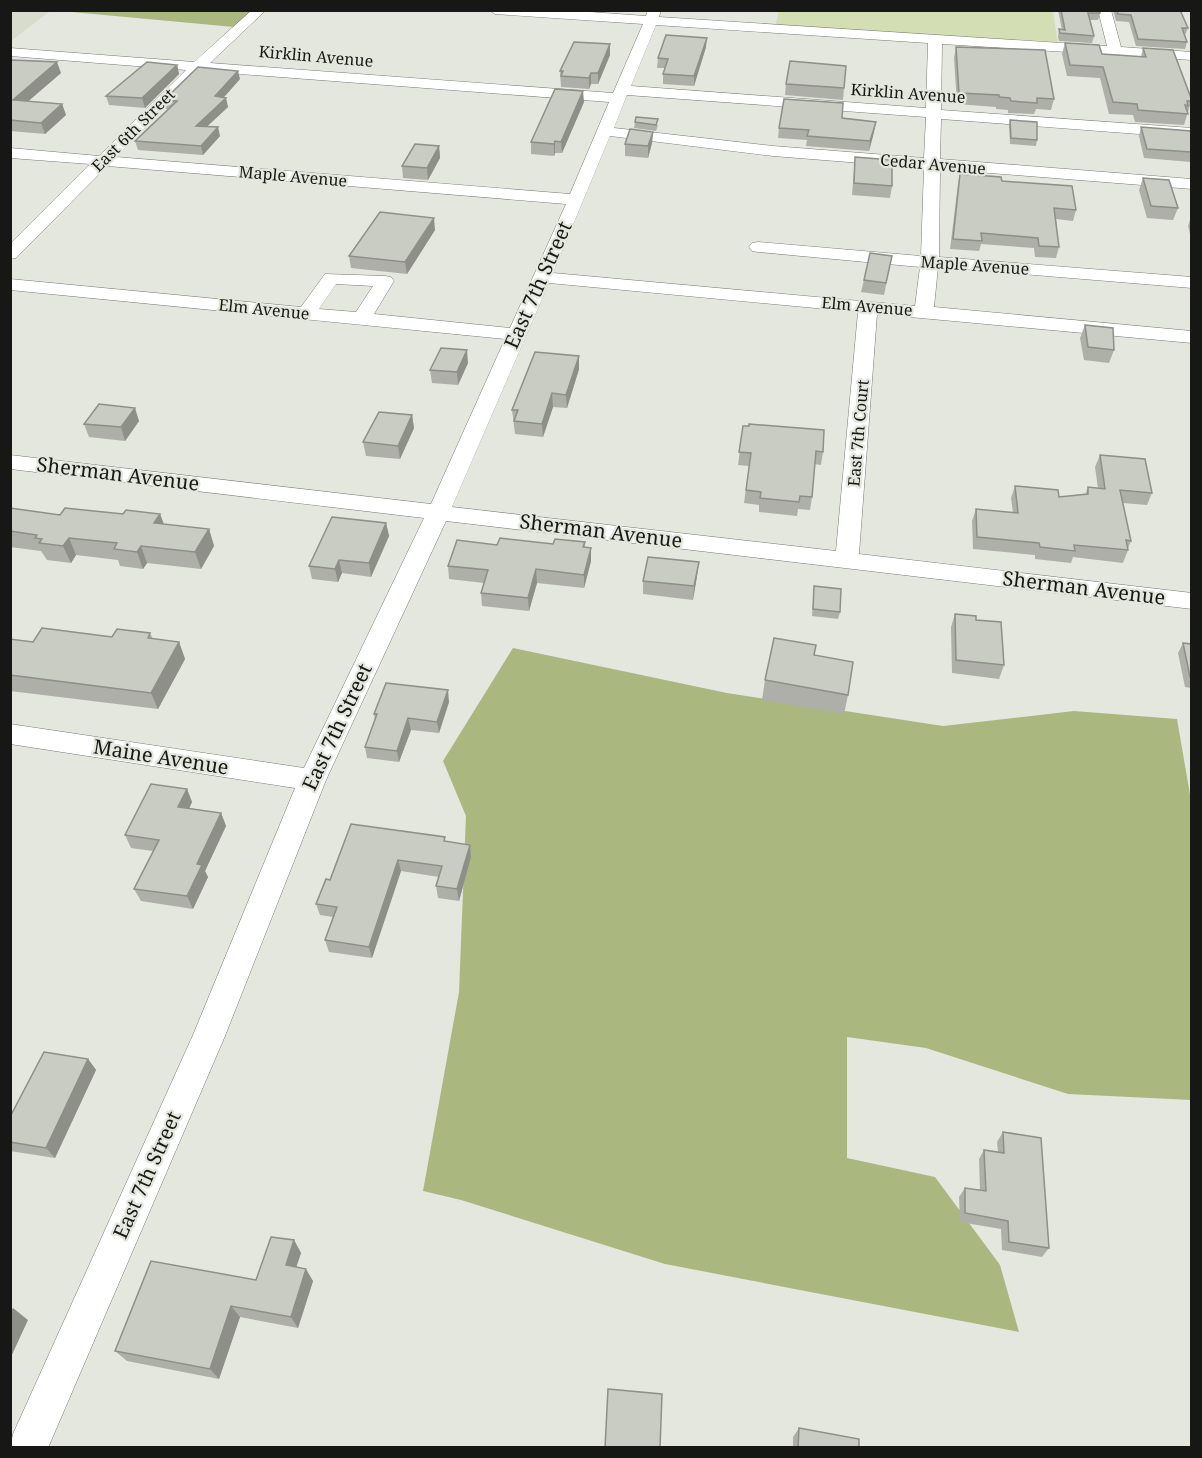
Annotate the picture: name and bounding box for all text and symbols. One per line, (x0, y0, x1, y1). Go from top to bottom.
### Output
street label: Kirklin Avenue (258, 40, 374, 72)
street label: Kirklin Avenue (850, 78, 966, 108)
street label: East 6th Street (87, 83, 180, 176)
street label: Cedar Avenue (879, 148, 987, 180)
street label: Maple Avenue (238, 160, 348, 192)
street label: East 7th Street (497, 217, 578, 353)
street label: Maple Avenue (920, 250, 1030, 280)
street label: Elm Avenue (821, 291, 913, 321)
street label: Elm Avenue (217, 293, 311, 325)
street label: East 7th Court (842, 378, 874, 487)
street label: Sherman Avenue (35, 450, 201, 497)
street label: Sherman Avenue (518, 507, 684, 554)
street label: Sherman Avenue (1001, 564, 1167, 611)
street label: East 7th Street (295, 659, 378, 795)
street label: Maine Avenue (91, 732, 231, 781)
street label: East 7th Street (106, 1107, 187, 1243)

